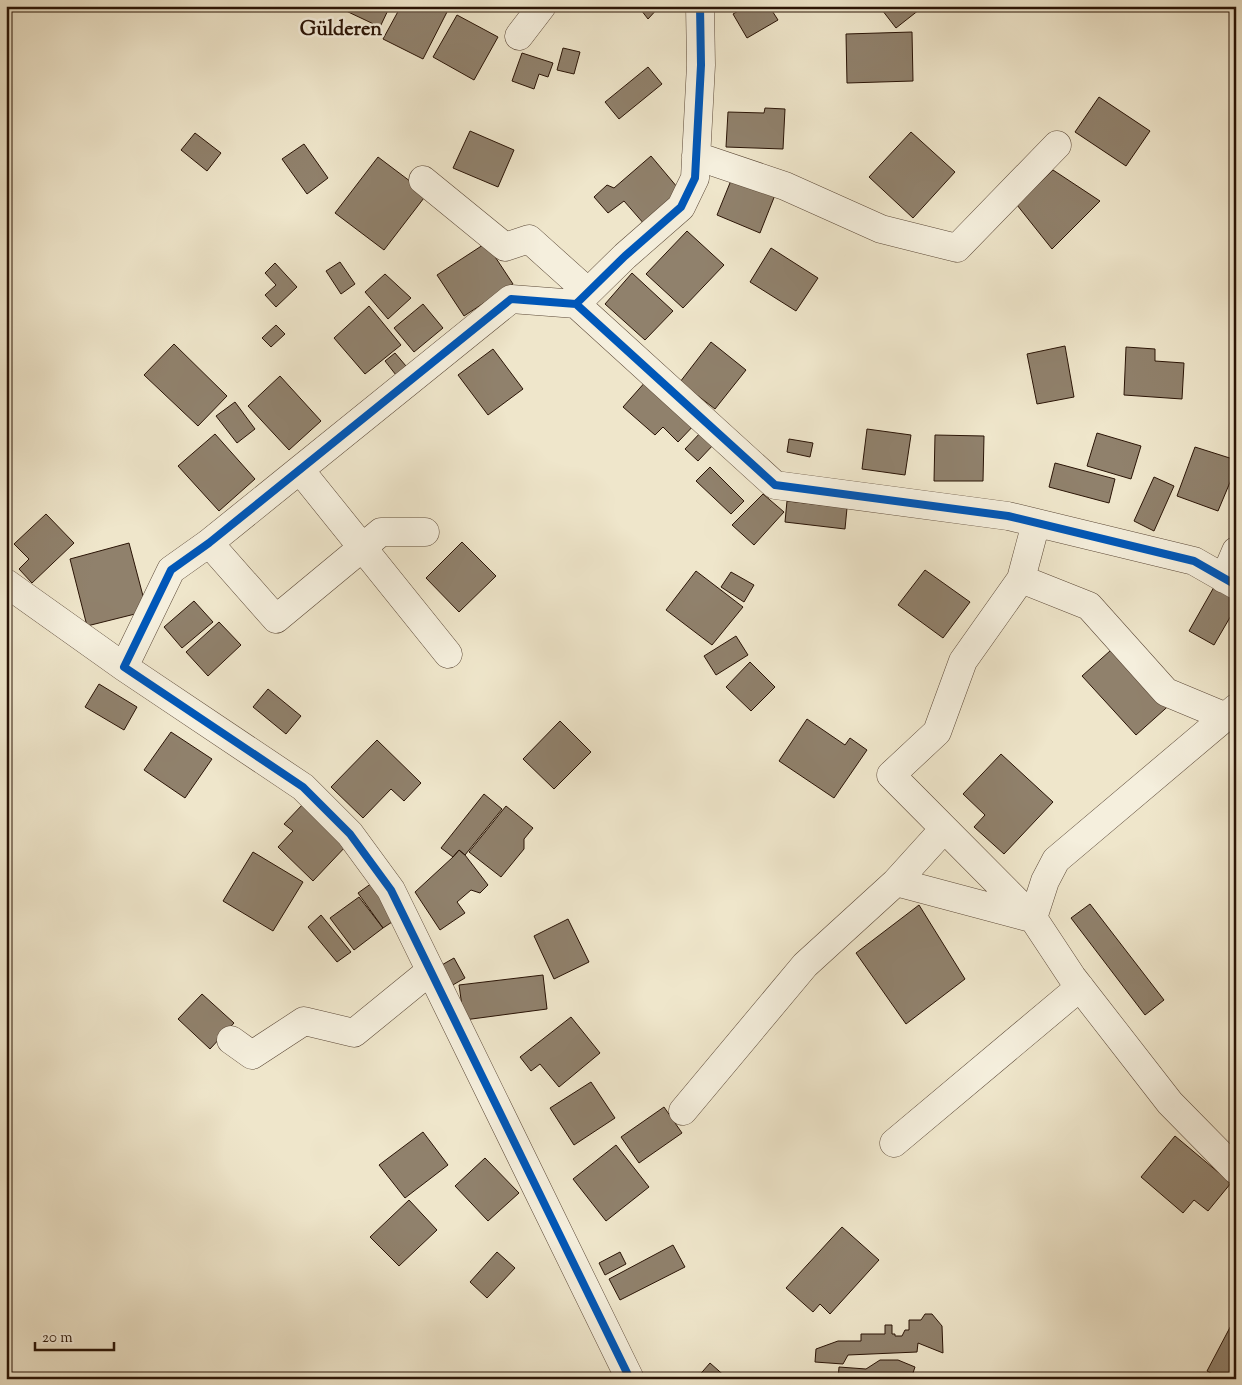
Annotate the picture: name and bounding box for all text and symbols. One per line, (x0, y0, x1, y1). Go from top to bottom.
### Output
district label: Gülderen (300, 16, 382, 45)
scale bar (35, 1320, 114, 1352)
text: 20 m (42, 1328, 73, 1349)

